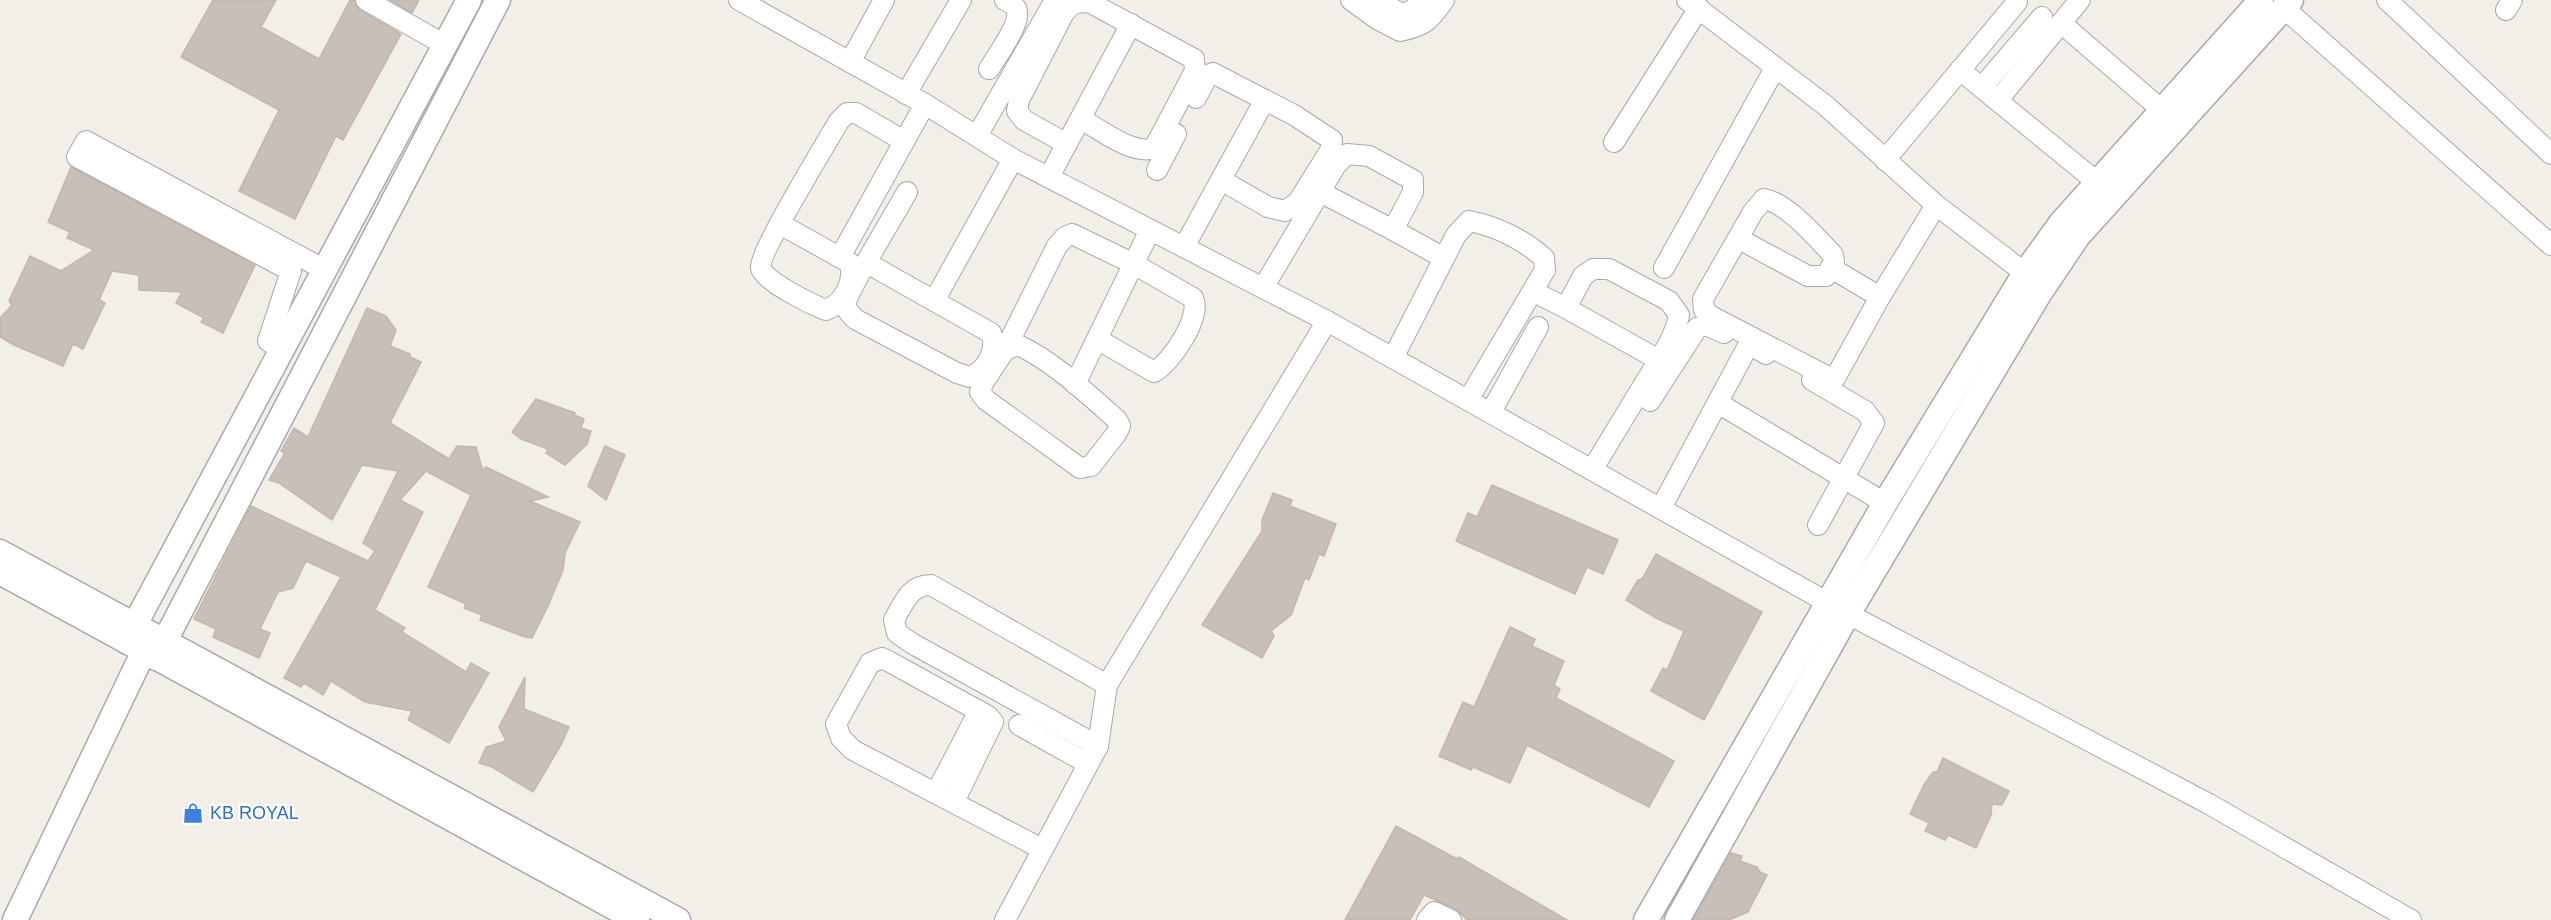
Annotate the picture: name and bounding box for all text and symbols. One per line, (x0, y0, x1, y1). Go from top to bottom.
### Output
shop icon: KB ROYAL (181, 801, 205, 825)
place label: KB ROYAL (210, 803, 299, 823)

